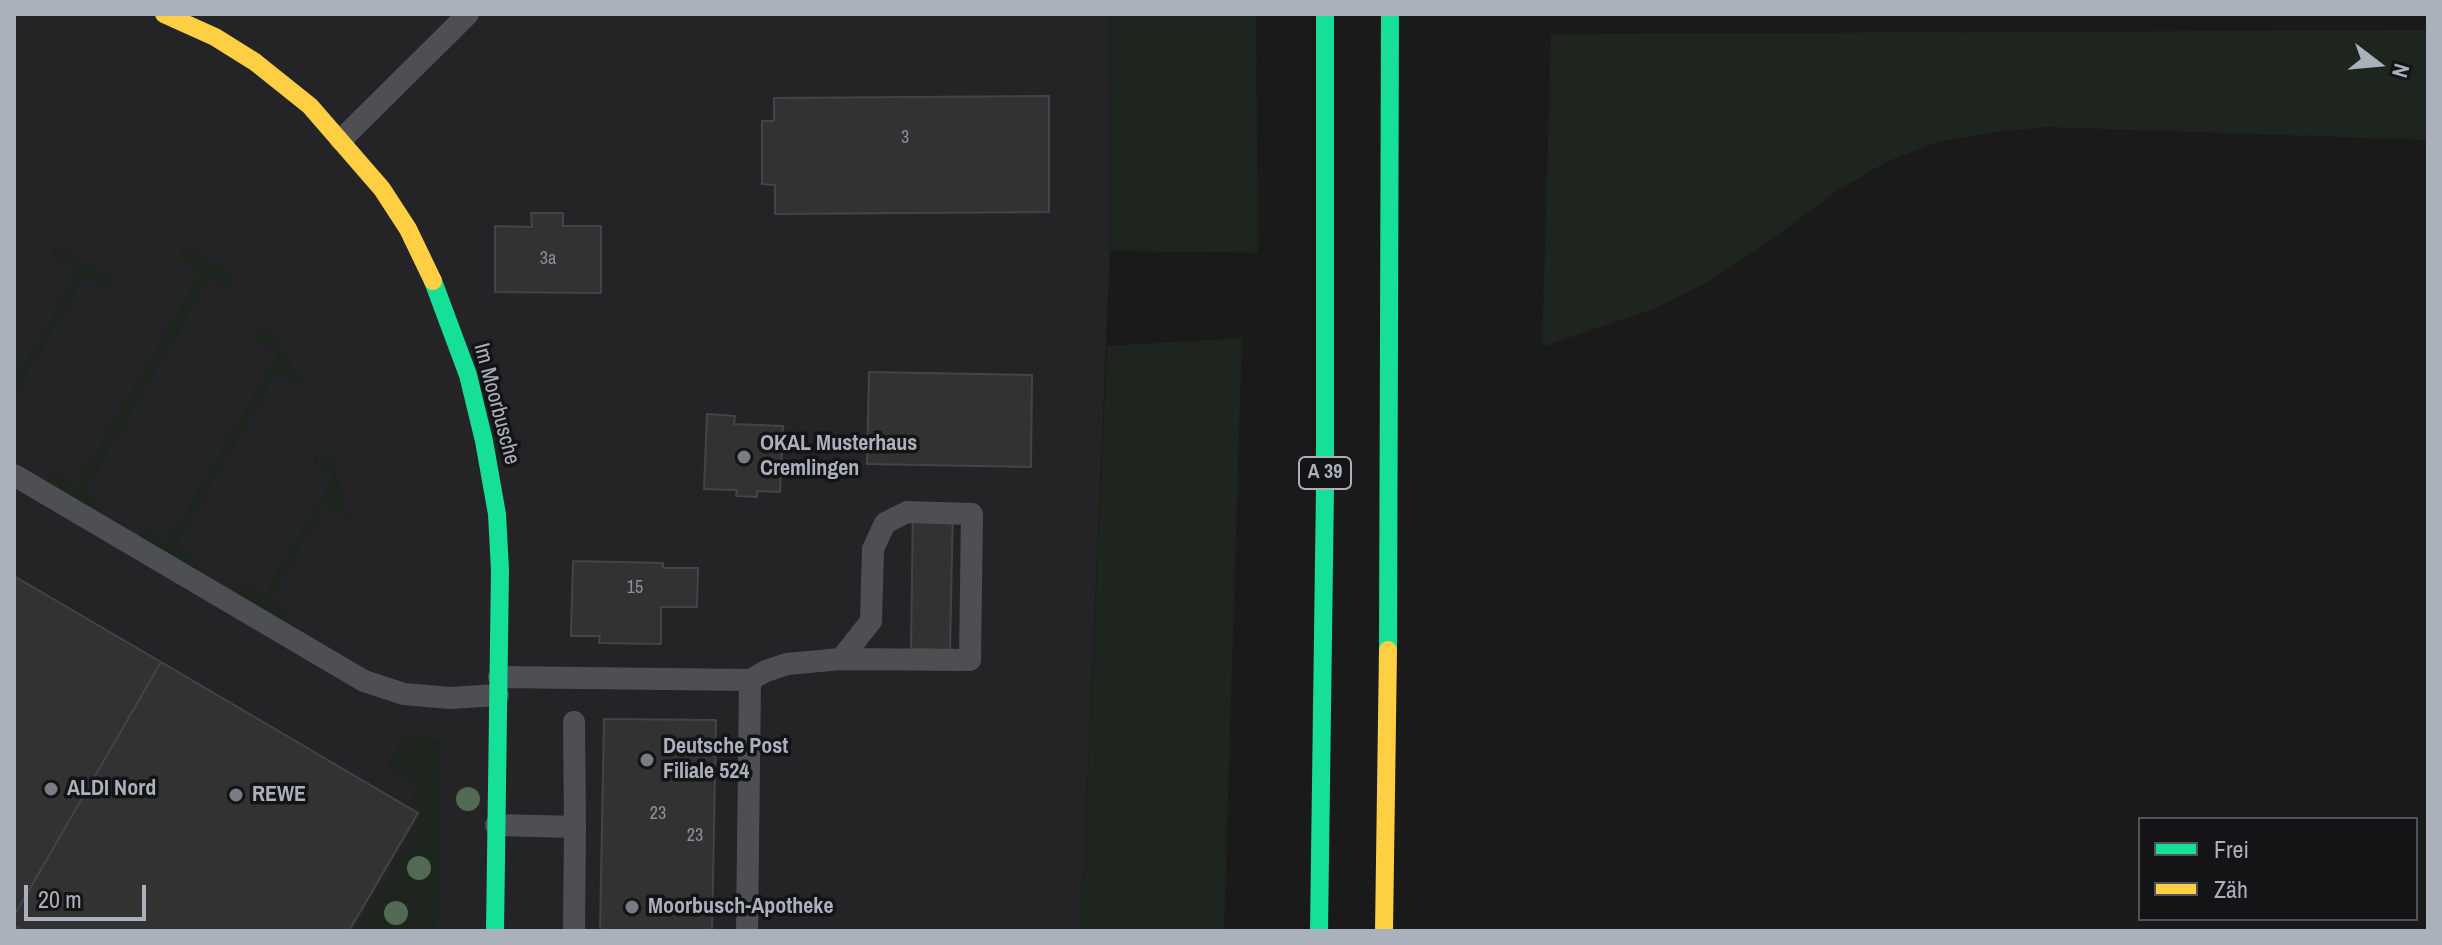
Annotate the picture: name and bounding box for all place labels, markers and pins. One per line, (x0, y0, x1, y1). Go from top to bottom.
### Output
place label: OKAL Musterhaus Cremlingen (760, 431, 917, 482)
marker: OKAL Musterhaus Cremlingen (735, 448, 753, 466)
place label: Deutsche Post Filiale 524 (663, 734, 788, 786)
marker: Deutsche Post Filiale 524 (638, 751, 656, 769)
place label: ALDI Nord (67, 776, 156, 802)
marker: ALDI Nord (42, 780, 60, 798)
place label: REWE (252, 782, 306, 808)
marker: REWE (227, 786, 245, 804)
place label: Moorbusch-Apotheke (648, 894, 833, 920)
marker: Moorbusch-Apotheke (623, 898, 641, 916)

